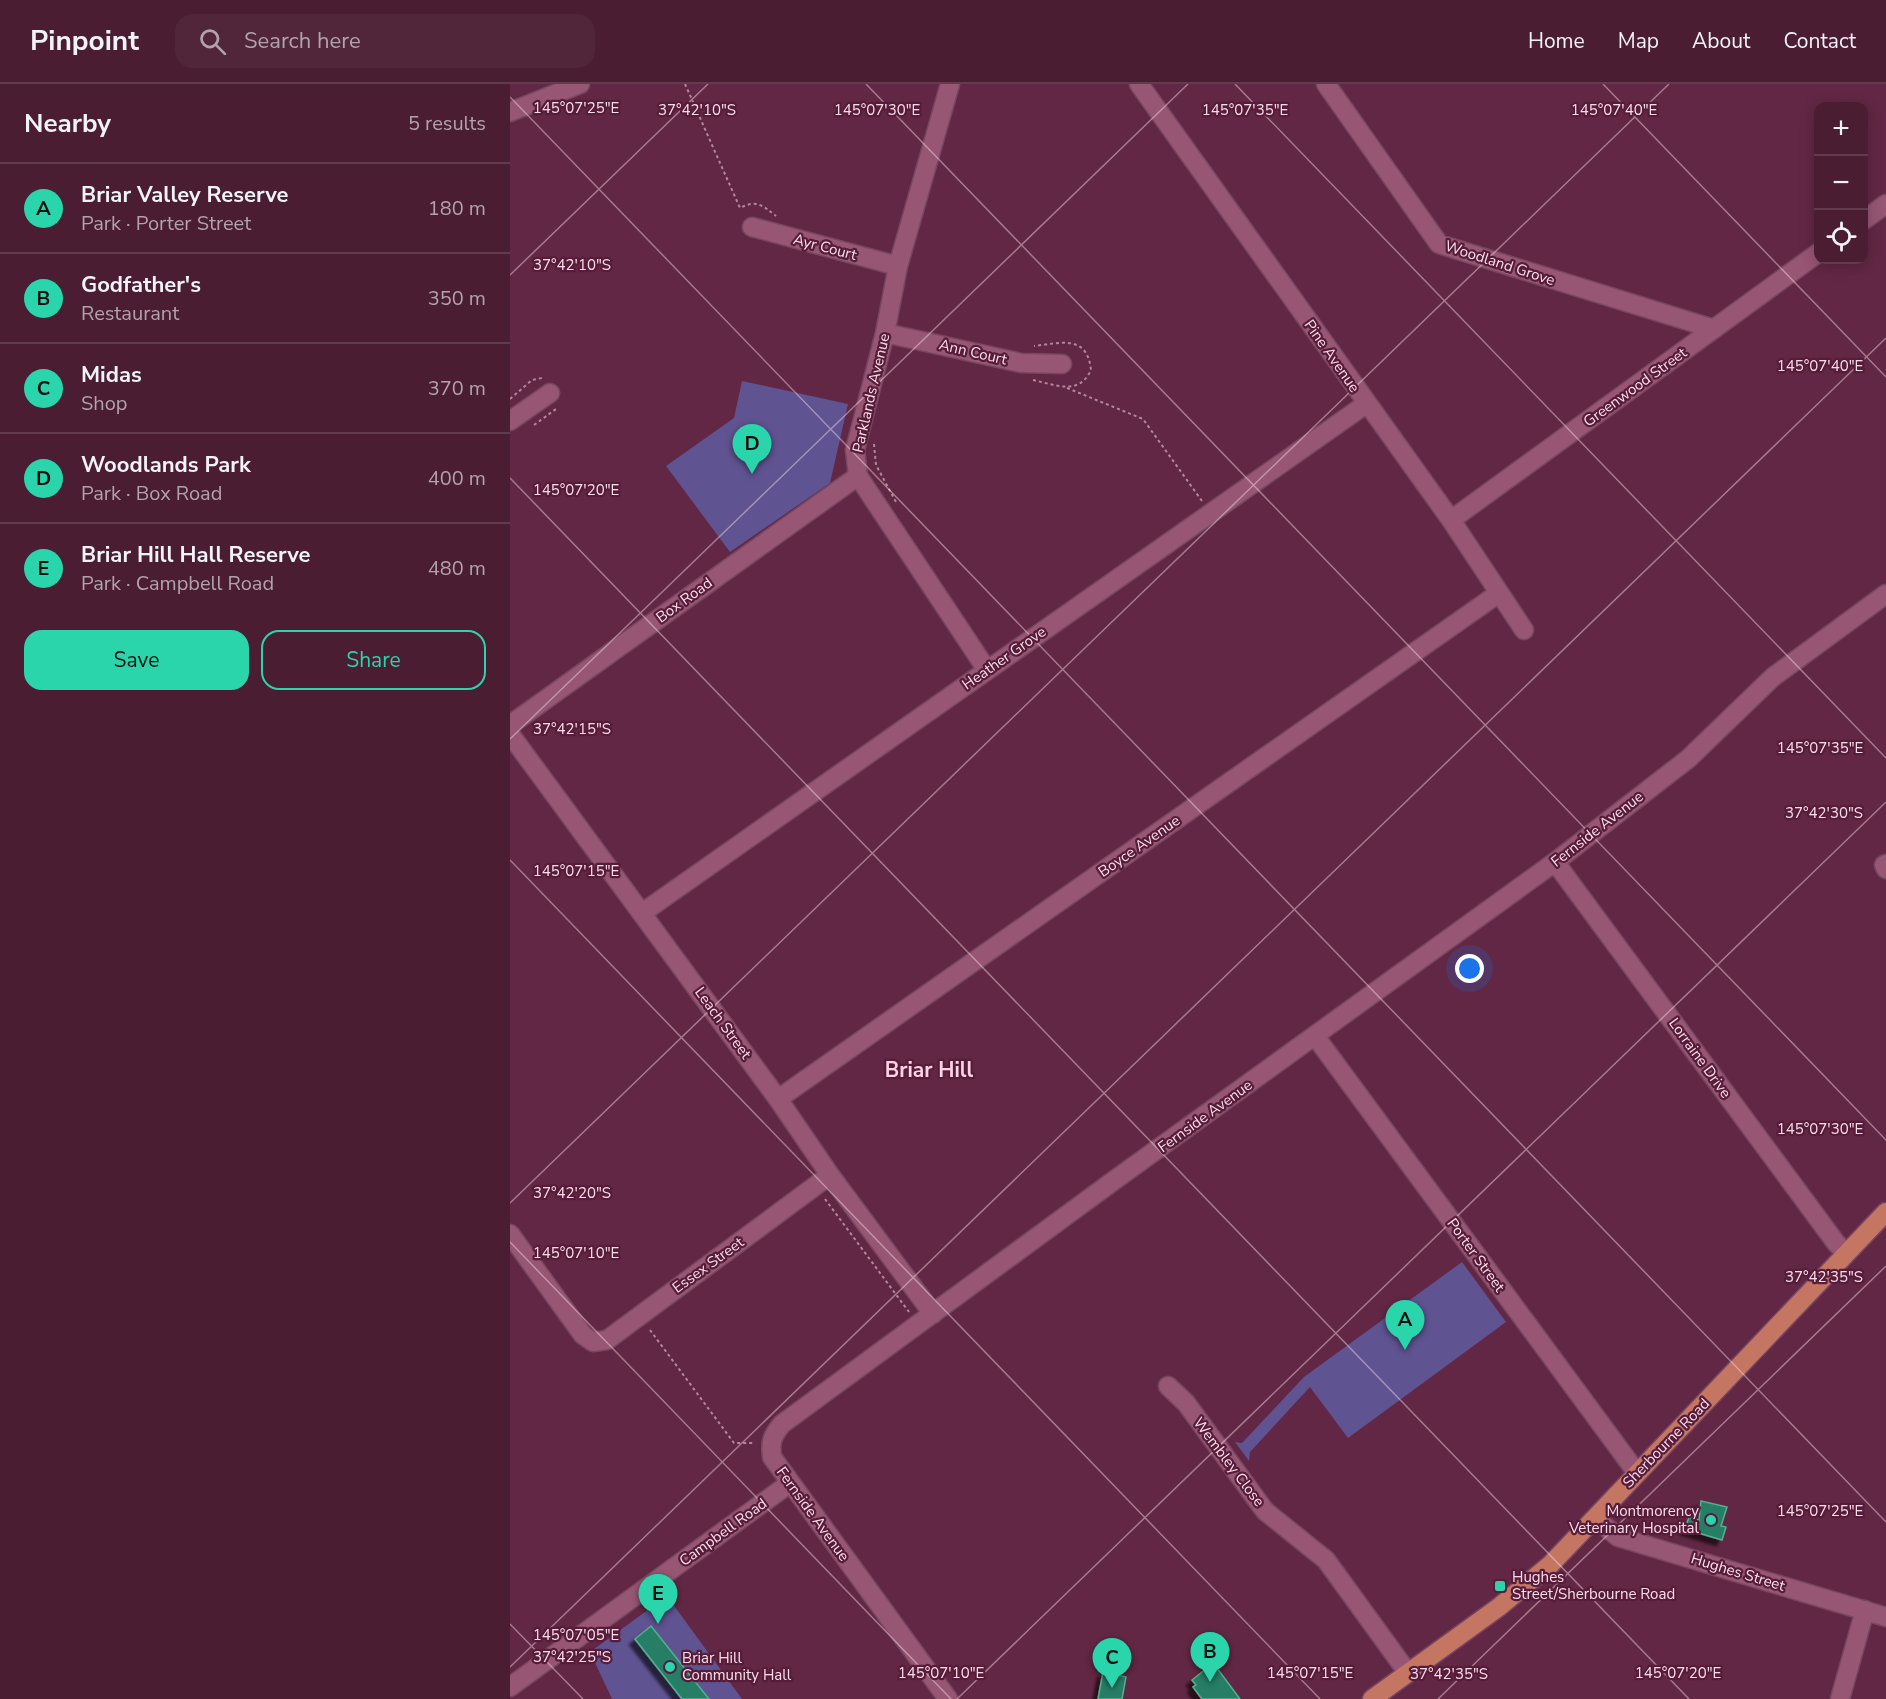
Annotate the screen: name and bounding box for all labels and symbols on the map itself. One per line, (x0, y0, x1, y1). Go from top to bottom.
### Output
text: 145°07'25"E (533, 98, 619, 118)
text: 37°42'10"S (658, 100, 736, 120)
text: 145°07'30"E (834, 100, 920, 120)
text: 145°07'35"E (1202, 100, 1288, 120)
text: 145°07'40"E (1571, 100, 1657, 120)
street label: Ayr Court (791, 229, 860, 265)
street label: Woodland Grove (1442, 236, 1558, 290)
text: 37°42'10"S (533, 255, 611, 275)
street label: Pine Avenue (1300, 316, 1364, 396)
street label: Parklands Avenue (848, 331, 894, 455)
street label: Ann Court (937, 334, 1010, 370)
street label: Greenwood Street (1579, 342, 1691, 431)
text: 145°07'40"E (1777, 356, 1863, 376)
pin: D (732, 424, 772, 474)
text: 145°07'20"E (533, 480, 619, 500)
street label: Box Road (652, 573, 716, 627)
street label: Heather Grove (958, 622, 1050, 694)
text: 37°42'15"S (533, 719, 611, 739)
text: 145°07'35"E (1777, 738, 1863, 758)
street label: Fernside Avenue (1547, 787, 1647, 871)
text: 37°42'30"S (1785, 803, 1863, 823)
street label: Boyce Avenue (1094, 810, 1184, 882)
text: 145°07'15"E (533, 861, 619, 881)
your location (1455, 954, 1484, 983)
street label: Leach Street (690, 983, 756, 1064)
street label: Lorraine Drive (1664, 1014, 1736, 1102)
district label: Briar Hill (885, 1056, 973, 1084)
street label: Fernside Avenue (1154, 1075, 1256, 1157)
text: 145°07'30"E (1777, 1119, 1863, 1139)
text: 37°42'20"S (533, 1183, 611, 1203)
street label: Porter Street (1442, 1214, 1510, 1297)
street label: Essex Street (668, 1232, 748, 1298)
text: 145°07'10"E (533, 1243, 619, 1263)
text: 37°42'35"S (1785, 1267, 1863, 1287)
pin: A (1386, 1300, 1424, 1350)
street label: Sherbourne Road (1618, 1394, 1714, 1492)
street label: Wembley Close (1189, 1413, 1269, 1511)
street label: Fernside Avenue (772, 1463, 854, 1565)
street label: Campbell Road (675, 1493, 771, 1571)
place label: Montmorency Veterinary Hospital (1568, 1501, 1700, 1538)
text: 145°07'25"E (1777, 1501, 1863, 1521)
marker: Montmorency Veterinary Hospital (1704, 1513, 1718, 1527)
street label: Hughes Street (1689, 1548, 1788, 1596)
place label: Hughes Street/Sherbourne Road (1512, 1567, 1675, 1604)
pin: E (638, 1574, 678, 1624)
marker: Hughes Street/Sherbourne Road (1493, 1579, 1507, 1593)
text: 145°07'05"E (533, 1625, 619, 1645)
pin: B (1190, 1632, 1230, 1682)
pin: C (1092, 1638, 1132, 1688)
text: 37°42'25"S (533, 1647, 611, 1667)
place label: Briar Hill Community Hall (682, 1648, 792, 1685)
marker: Briar Hill Community Hall (663, 1660, 677, 1674)
text: 145°07'10"E (898, 1663, 984, 1683)
text: 145°07'15"E (1267, 1663, 1353, 1683)
text: 145°07'20"E (1635, 1663, 1721, 1683)
text: 37°42'35"S (1410, 1664, 1488, 1684)

